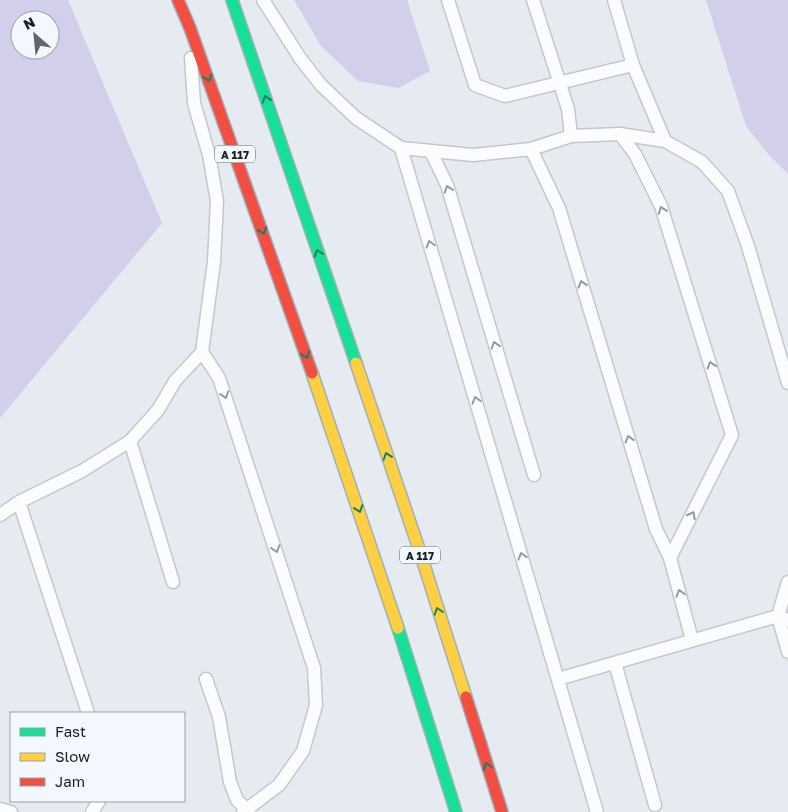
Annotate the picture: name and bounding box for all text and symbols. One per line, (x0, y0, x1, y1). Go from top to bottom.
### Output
north arrow (10, 10, 60, 60)
text: N (20, 13, 37, 33)
one-way arrow (202, 73, 212, 82)
one-way arrow (262, 96, 272, 104)
road number: A 117 (215, 146, 255, 162)
one-way arrow (444, 186, 454, 194)
one-way arrow (658, 206, 668, 214)
one-way arrow (257, 226, 267, 235)
one-way arrow (425, 241, 435, 249)
one-way arrow (314, 250, 324, 258)
one-way arrow (578, 280, 588, 288)
one-way arrow (490, 341, 500, 349)
one-way arrow (301, 350, 311, 359)
one-way arrow (706, 361, 716, 369)
one-way arrow (219, 390, 229, 398)
one-way arrow (471, 396, 481, 405)
one-way arrow (624, 436, 634, 444)
one-way arrow (383, 453, 393, 461)
one-way arrow (353, 504, 363, 513)
one-way arrow (686, 511, 696, 520)
one-way arrow (270, 544, 280, 553)
road number: A 117 (400, 546, 440, 564)
one-way arrow (517, 552, 527, 560)
one-way arrow (675, 590, 685, 598)
one-way arrow (434, 607, 444, 615)
legend (10, 712, 185, 802)
text: Fast (55, 722, 86, 740)
text: Slow (55, 747, 90, 765)
one-way arrow (483, 762, 493, 770)
text: Jam (55, 772, 85, 790)

